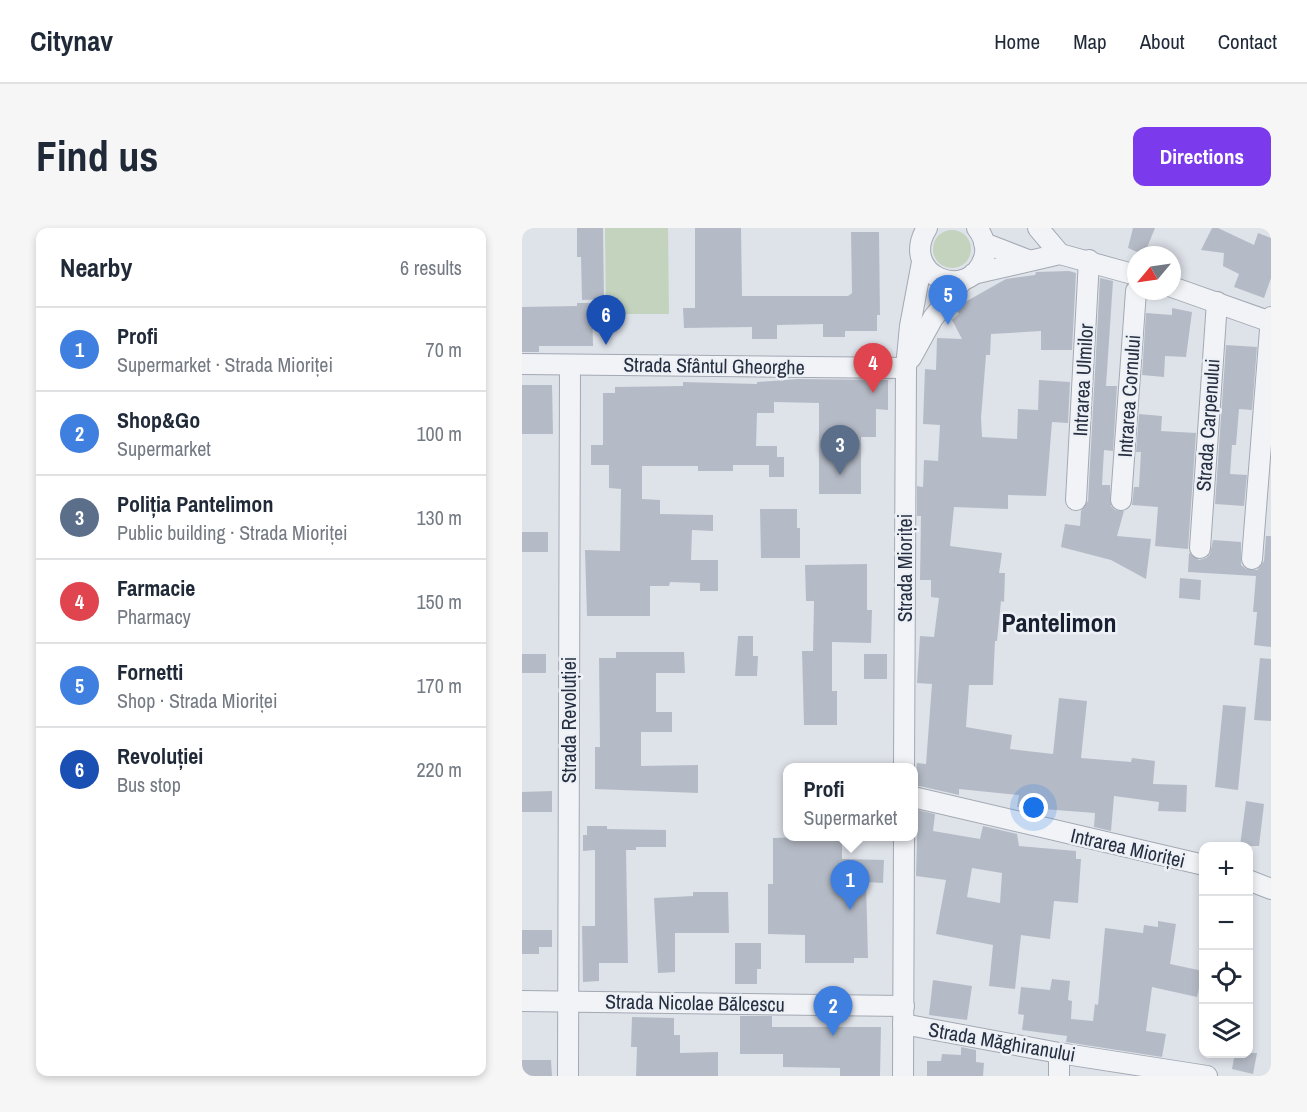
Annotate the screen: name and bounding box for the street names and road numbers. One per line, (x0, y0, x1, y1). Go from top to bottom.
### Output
street label: Intrarea Ulmilor (1066, 322, 1099, 437)
street label: Intrarea Cornului (1111, 334, 1146, 458)
street label: Strada Sfântul Gheorghe (623, 350, 805, 381)
street label: Strada Carpenului (1189, 358, 1226, 492)
street label: Strada Mioriței (891, 514, 918, 622)
street label: Strada Revoluției (555, 657, 582, 783)
street label: Intrarea Mioriței (1068, 821, 1188, 874)
street label: Strada Nicolae Bălcescu (605, 987, 785, 1018)
street label: Strada Măghiranului (927, 1015, 1078, 1068)

